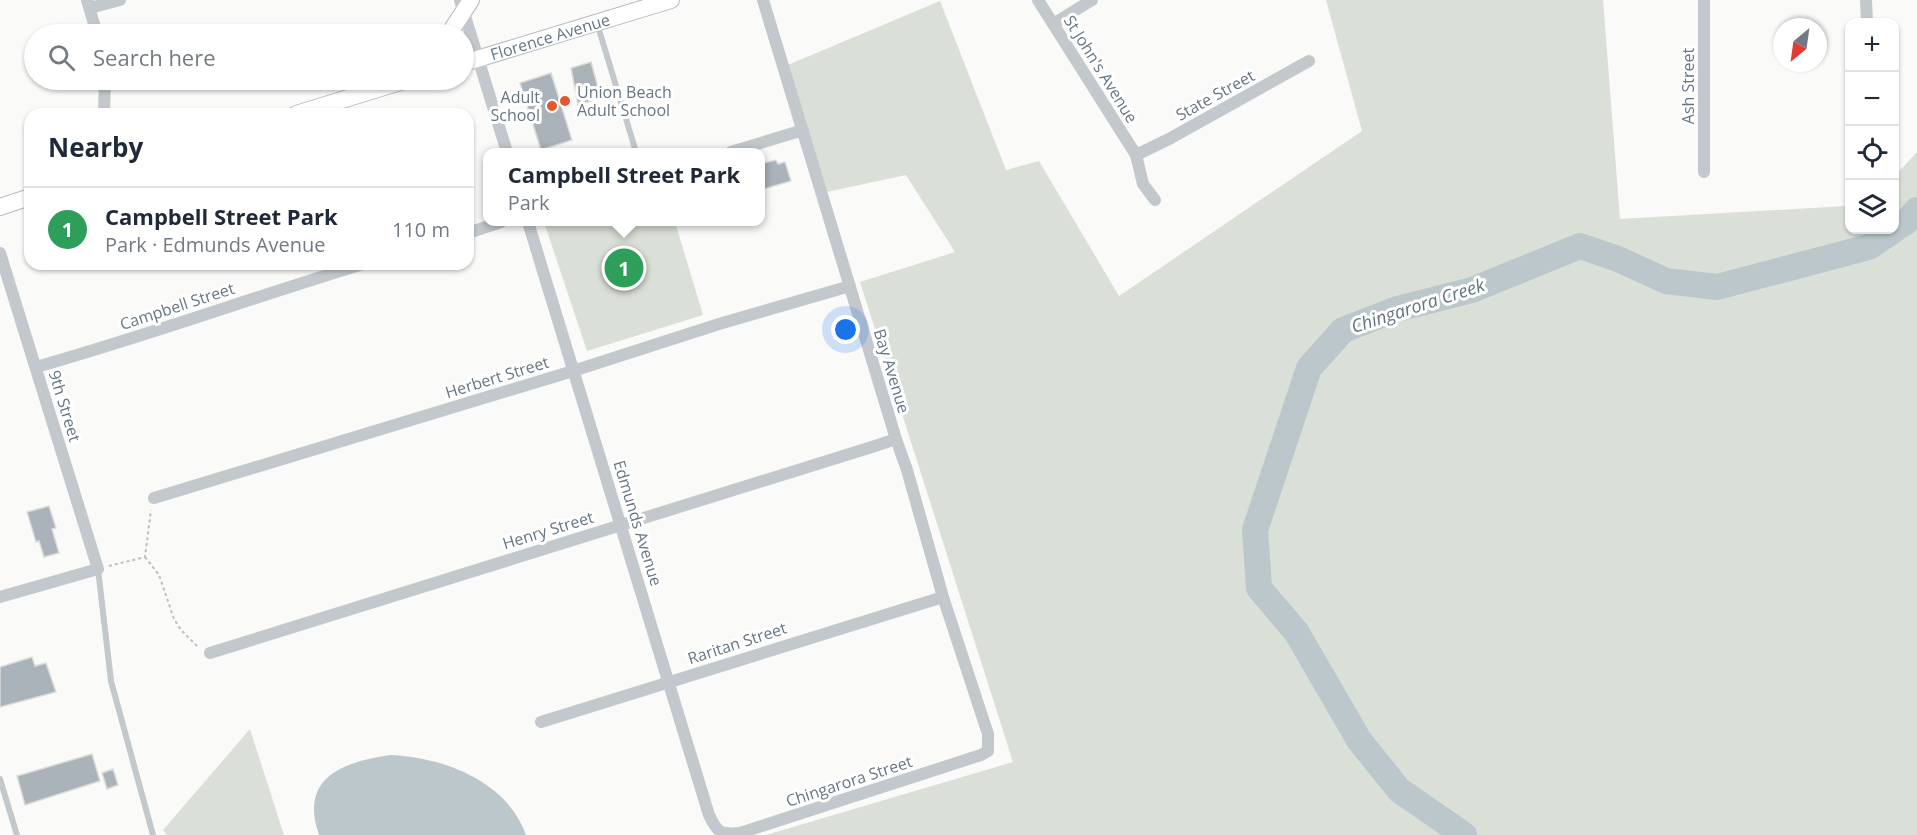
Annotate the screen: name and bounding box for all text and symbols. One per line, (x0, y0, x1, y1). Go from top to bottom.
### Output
street label: Florence Avenue (488, 8, 613, 65)
street label: St John's Avenue (1059, 11, 1143, 127)
north arrow (1773, 18, 1827, 72)
map controls (1845, 18, 1899, 234)
button: + (1845, 18, 1899, 72)
search box (24, 24, 474, 90)
icon: search (45, 41, 78, 74)
text: Search here (93, 42, 216, 72)
street label: Ash Street (1677, 48, 1699, 124)
street label: State Street (1172, 64, 1259, 126)
button: − (1845, 72, 1899, 126)
place label: Union Beach Adult School (577, 81, 672, 121)
place label: Adult School (490, 86, 540, 126)
marker: Union Beach Adult School (558, 94, 572, 108)
marker: Adult School (545, 99, 559, 113)
button: locate (1845, 126, 1899, 180)
text: Nearby (48, 129, 143, 165)
popup (483, 148, 765, 226)
text: Campbell Street Park (508, 159, 740, 189)
button: layers (1845, 180, 1899, 234)
text: Park (508, 189, 550, 216)
text: Campbell Street Park (105, 201, 338, 231)
text: 1 (62, 216, 73, 243)
text: 110 m (392, 216, 450, 243)
text: Park · Edmunds Avenue (105, 231, 325, 258)
pin: 1 (604, 246, 644, 290)
water label: Chingarora Creek (1348, 272, 1489, 338)
street label: Campbell Street (117, 277, 237, 335)
your location (831, 315, 860, 344)
street label: Bay Avenue (869, 326, 915, 416)
street label: Herbert Street (443, 351, 552, 403)
street label: 9th Street (44, 368, 86, 445)
street label: Edmunds Avenue (608, 457, 668, 589)
street label: Henry Street (500, 506, 596, 554)
street label: Raritan Street (685, 617, 789, 669)
street label: Chingarora Street (783, 750, 915, 812)

